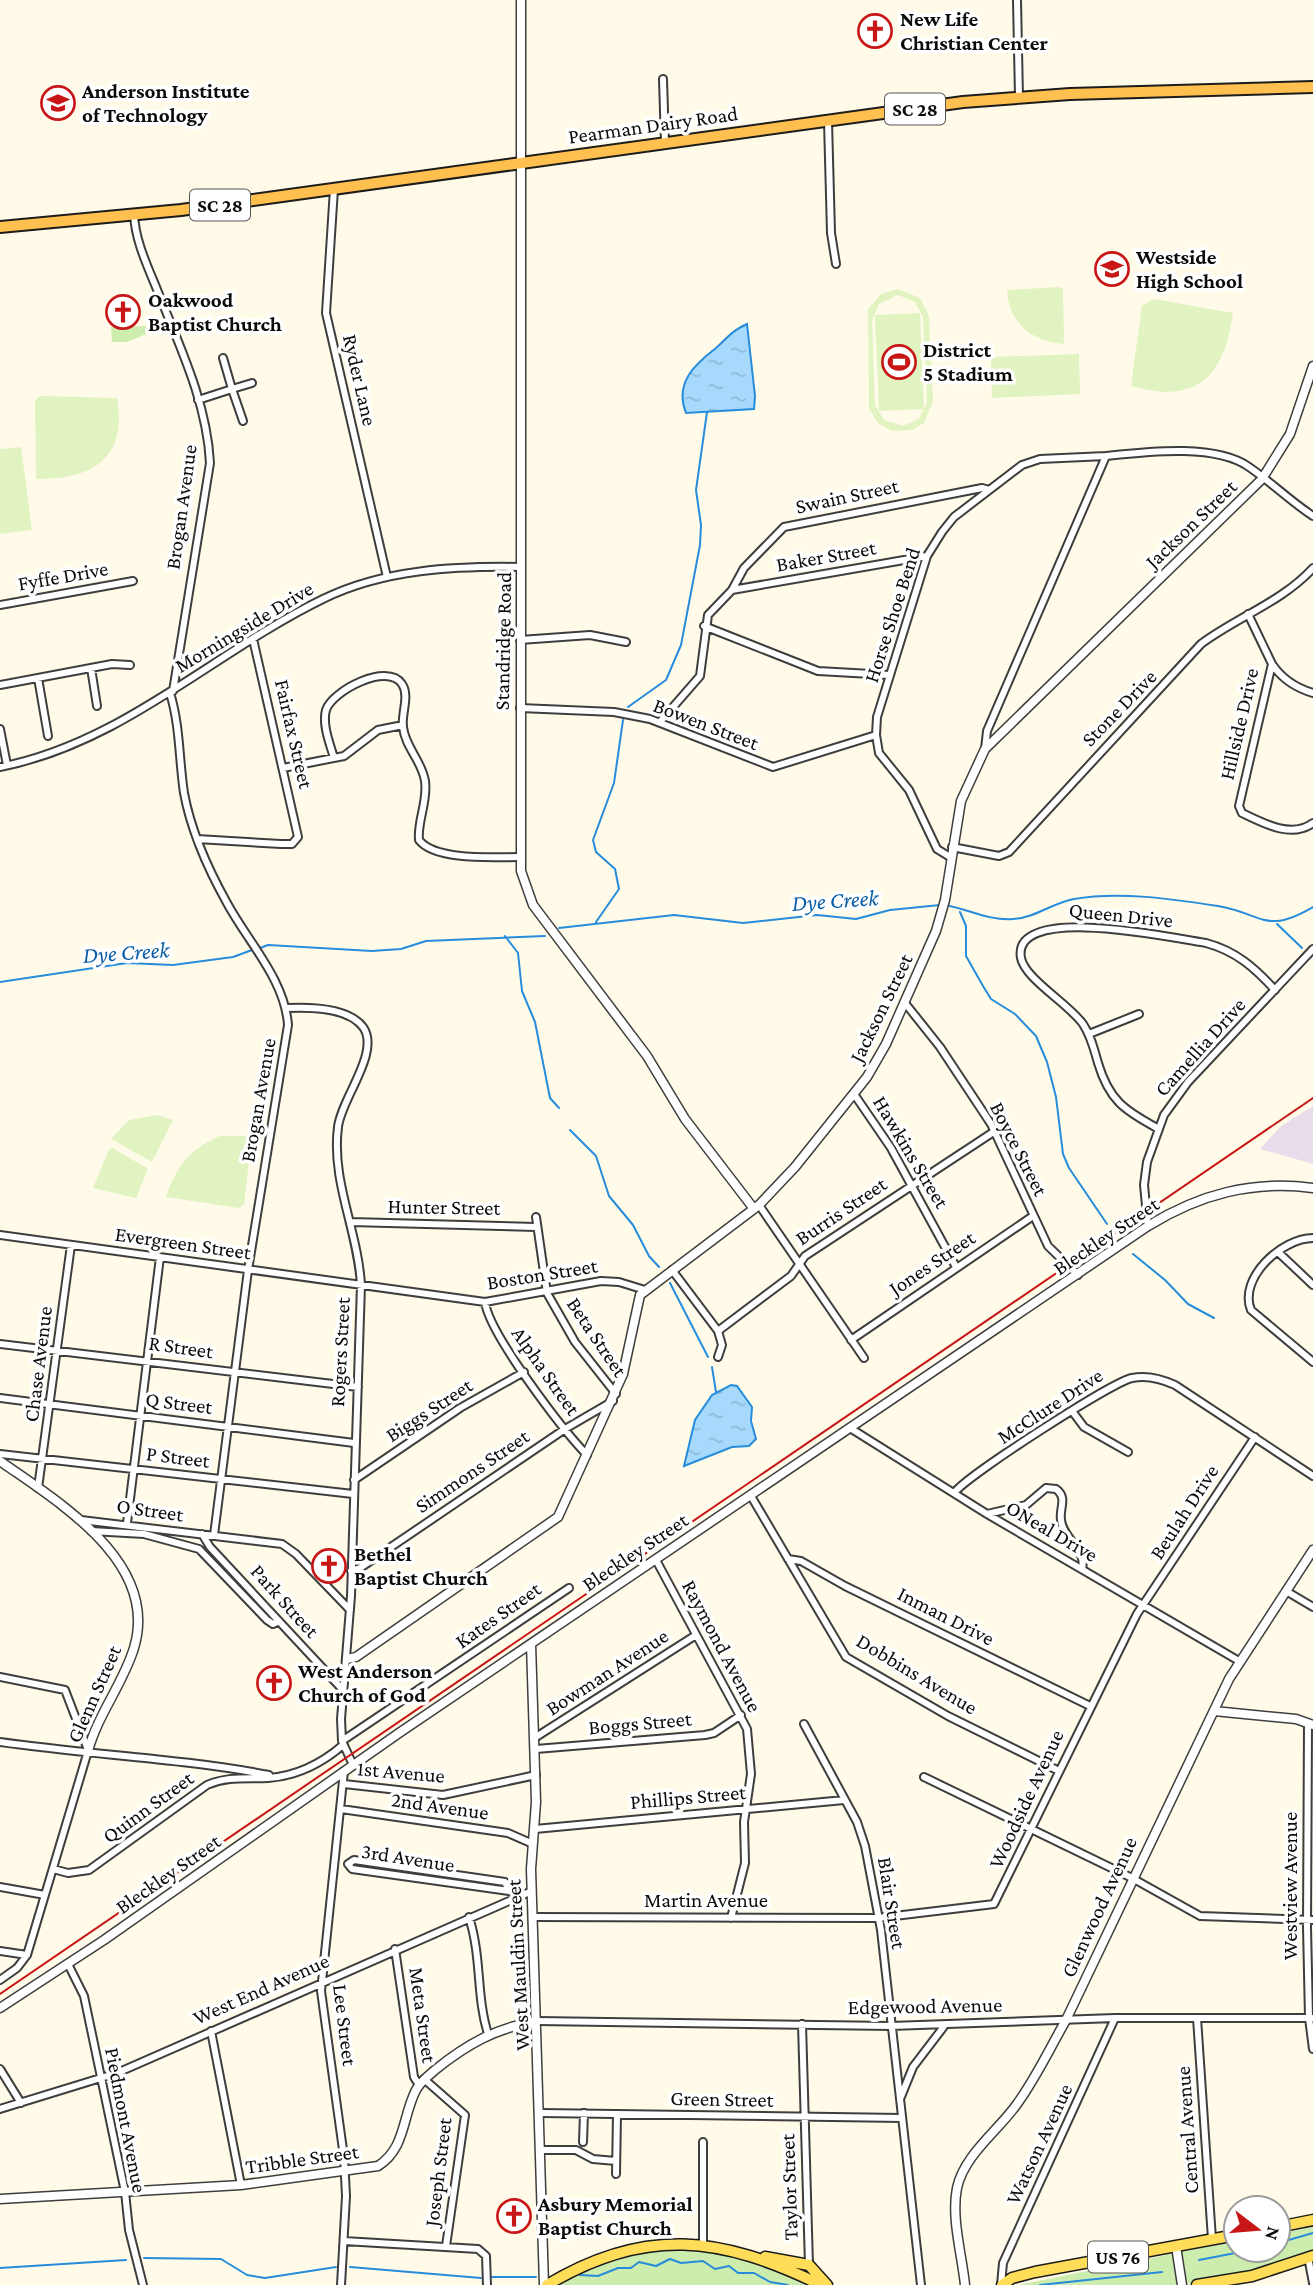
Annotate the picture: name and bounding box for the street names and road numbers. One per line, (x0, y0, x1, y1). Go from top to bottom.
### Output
road number: SC 28 (885, 94, 945, 124)
street label: Pearman Dairy Road (567, 101, 739, 149)
road number: SC 28 (190, 190, 250, 220)
street label: Ryder Lane (338, 332, 382, 428)
street label: Brogan Avenue (160, 443, 202, 571)
street label: Swain Street (793, 473, 902, 519)
street label: Jackson Street (1139, 474, 1242, 575)
street label: Baker Street (774, 535, 879, 577)
street label: Horse Shoe Bend (859, 544, 925, 686)
street label: Fyffe Drive (16, 556, 110, 596)
street label: Standridge Road (490, 572, 516, 710)
street label: Morningside Drive (171, 576, 317, 678)
street label: Stone Drive (1077, 665, 1161, 751)
street label: Hillside Drive (1214, 666, 1264, 782)
street label: Fairfax Street (270, 677, 318, 792)
street label: Bowen Street (650, 693, 763, 755)
street label: Queen Drive (1068, 898, 1174, 932)
street label: Jackson Street (844, 949, 918, 1068)
street label: Camellia Drive (1150, 993, 1250, 1101)
street label: Brogan Avenue (235, 1036, 281, 1164)
street label: Hawkins Street (868, 1091, 955, 1214)
street label: Boyce Street (985, 1098, 1053, 1201)
street label: Burris Street (791, 1171, 892, 1250)
street label: Bleckley Street (1049, 1191, 1164, 1280)
street label: Hunter Street (387, 1194, 502, 1220)
street label: Evergreen Street (114, 1222, 253, 1265)
street label: Jones Street (883, 1225, 980, 1302)
street label: Boston Street (485, 1253, 600, 1295)
street label: Beta Street (562, 1293, 633, 1382)
street label: Rogers Street (325, 1296, 355, 1407)
street label: Chase Avenue (19, 1305, 57, 1423)
street label: Alpha Street (507, 1322, 586, 1421)
street label: R Street (147, 1331, 216, 1364)
street label: McClure Drive (993, 1363, 1107, 1449)
street label: Biggs Street (381, 1373, 478, 1447)
street label: Q Street (144, 1387, 215, 1419)
street label: Simmons Street (411, 1424, 534, 1518)
street label: P Street (145, 1441, 212, 1473)
street label: Beulah Drive (1145, 1460, 1223, 1564)
street label: O Street (115, 1493, 186, 1527)
street label: ONeal Drive (1002, 1495, 1102, 1567)
street label: Bleckley Street (578, 1507, 693, 1596)
street label: Park Street (246, 1559, 325, 1643)
street label: Kates Street (451, 1576, 546, 1653)
street label: Raymond Avenue (677, 1576, 767, 1716)
street label: Inman Drive (894, 1581, 998, 1651)
street label: Bowman Avenue (541, 1624, 673, 1720)
street label: Dobbins Avenue (852, 1628, 982, 1720)
street label: Glenn Street (62, 1641, 126, 1746)
street label: Boggs Street (587, 1706, 694, 1739)
street label: Woodside Avenue (983, 1726, 1069, 1872)
street label: 1st Avenue (356, 1756, 446, 1788)
street label: Quinn Street (98, 1765, 199, 1848)
street label: Phillips Street (629, 1780, 748, 1814)
street label: 2nd Avenue (390, 1787, 490, 1825)
street label: Westview Avenue (1278, 1812, 1302, 1960)
street label: Bleckley Street (111, 1828, 226, 1919)
street label: Glenwood Avenue (1056, 1833, 1142, 1981)
street label: 3rd Avenue (360, 1839, 456, 1877)
street label: Blair Street (873, 1855, 911, 1952)
street label: West Mauldin Street (501, 1878, 534, 2051)
street label: Martin Avenue (644, 1888, 768, 1912)
street label: West End Avenue (189, 1948, 333, 2030)
street label: Meta Street (404, 1966, 442, 2065)
street label: Lee Street (328, 1983, 362, 2068)
street label: Edgewood Avenue (847, 1993, 1003, 2019)
street label: Piedmont Avenue (100, 2045, 152, 2195)
street label: Central Avenue (1171, 2065, 1203, 2195)
street label: Watson Avenue (1001, 2080, 1077, 2208)
street label: Green Street (670, 2086, 775, 2112)
street label: Joseph Street (419, 2115, 457, 2230)
street label: Taylor Street (775, 2132, 803, 2241)
street label: Tribble Street (244, 2139, 361, 2179)
road number: US 76 (1088, 2242, 1148, 2272)

